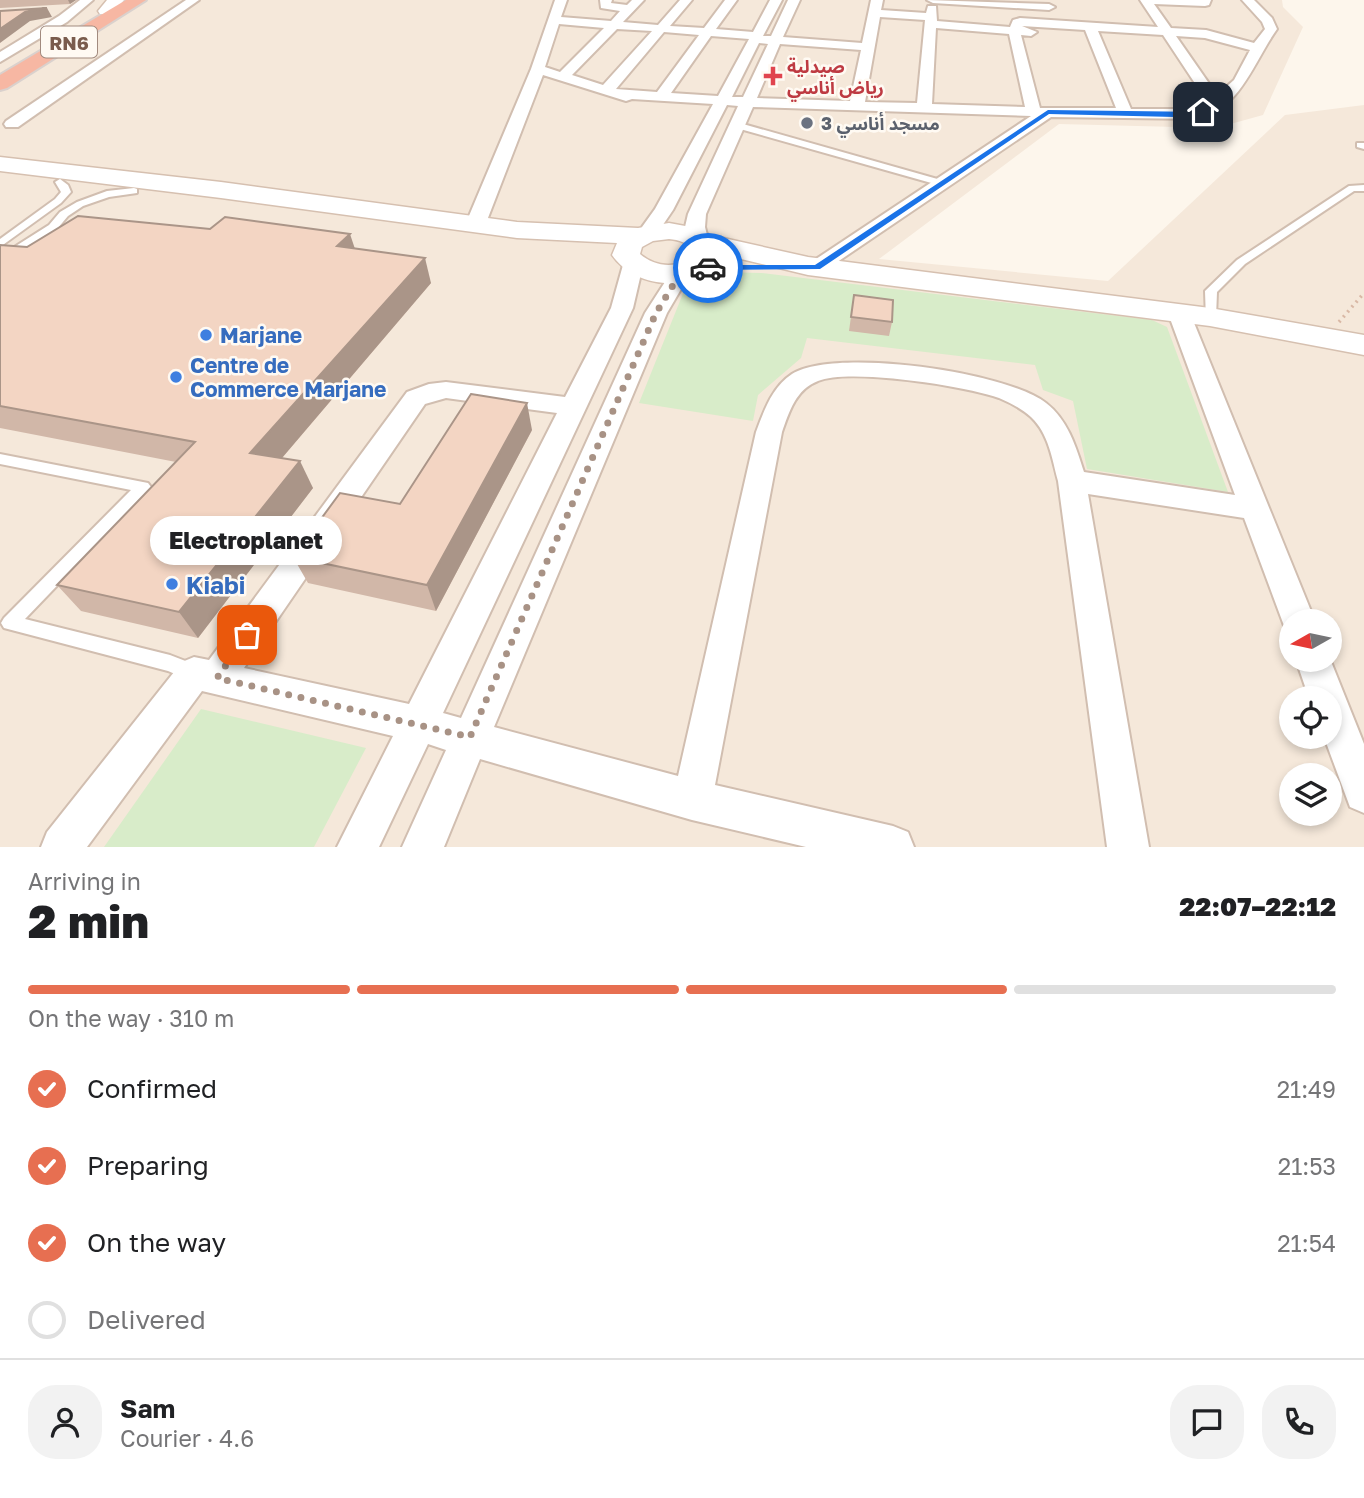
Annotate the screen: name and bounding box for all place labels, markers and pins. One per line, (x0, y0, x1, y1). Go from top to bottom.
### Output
place label: صيدلية رياض أناسي (787, 55, 884, 102)
marker: صيدلية رياض أناسي (765, 68, 781, 84)
pin (1173, 82, 1233, 142)
place label: مسجد أناسي 3 (821, 111, 940, 138)
marker: مسجد أناسي 3 (799, 115, 815, 131)
place label: Marjane (220, 322, 302, 348)
marker: Marjane (198, 327, 214, 343)
place label: Centre de Commerce Marjane (190, 352, 386, 402)
marker: Centre de Commerce Marjane (168, 369, 184, 385)
callout: Electroplanet (151, 516, 343, 565)
place label: Kiabi (186, 570, 245, 599)
marker: Kiabi (164, 576, 180, 592)
pin (217, 605, 277, 665)

